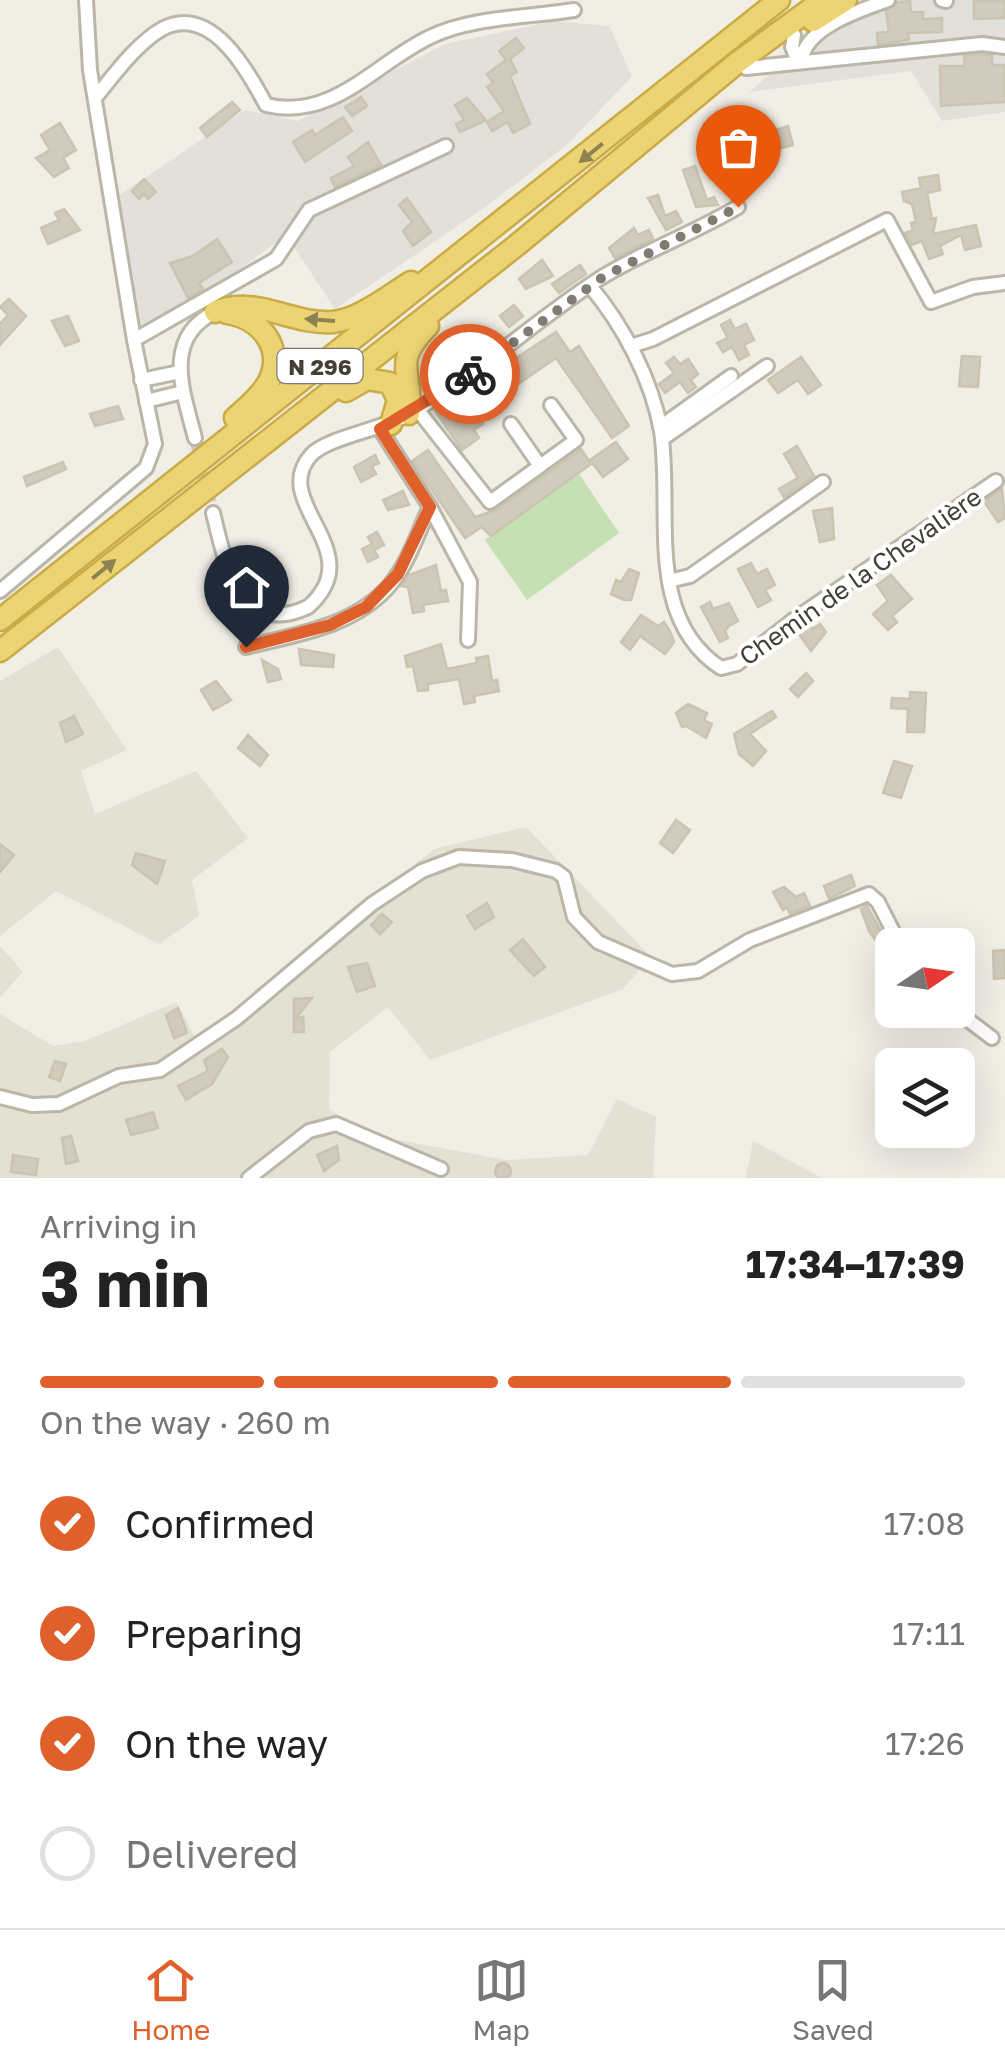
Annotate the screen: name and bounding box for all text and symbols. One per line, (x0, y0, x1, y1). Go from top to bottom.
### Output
pin (696, 105, 781, 208)
icon: bag (711, 120, 766, 175)
one-way arrow (578, 143, 604, 163)
one-way arrow (304, 312, 336, 328)
courier (420, 324, 520, 424)
icon: bike (443, 347, 498, 402)
road number: N 296 (278, 349, 362, 383)
street label: Chemin de la Chevalière (733, 480, 987, 672)
pin (204, 545, 289, 648)
one-way arrow (92, 559, 117, 580)
icon: home (219, 560, 274, 615)
north arrow (875, 928, 975, 1028)
map controls (875, 928, 975, 1148)
button: layers (875, 1048, 975, 1148)
text: Arriving in (40, 1207, 197, 1245)
text: 17:34–17:39 (746, 1241, 965, 1286)
text: 3 min (40, 1243, 210, 1321)
text: On the way · 260 m (40, 1403, 331, 1441)
icon: check (40, 1496, 95, 1551)
text: Confirmed (125, 1501, 315, 1546)
text: 17:08 (884, 1504, 965, 1542)
icon: check (40, 1606, 95, 1661)
text: Preparing (125, 1611, 303, 1656)
text: 17:11 (892, 1614, 965, 1652)
icon: check (40, 1716, 95, 1771)
text: On the way (125, 1721, 328, 1766)
text: 17:26 (885, 1724, 965, 1762)
text: Delivered (125, 1831, 298, 1876)
tab: Home (131, 1953, 210, 2046)
tab: Map (473, 1953, 530, 2046)
tab: Saved (792, 1953, 874, 2046)

